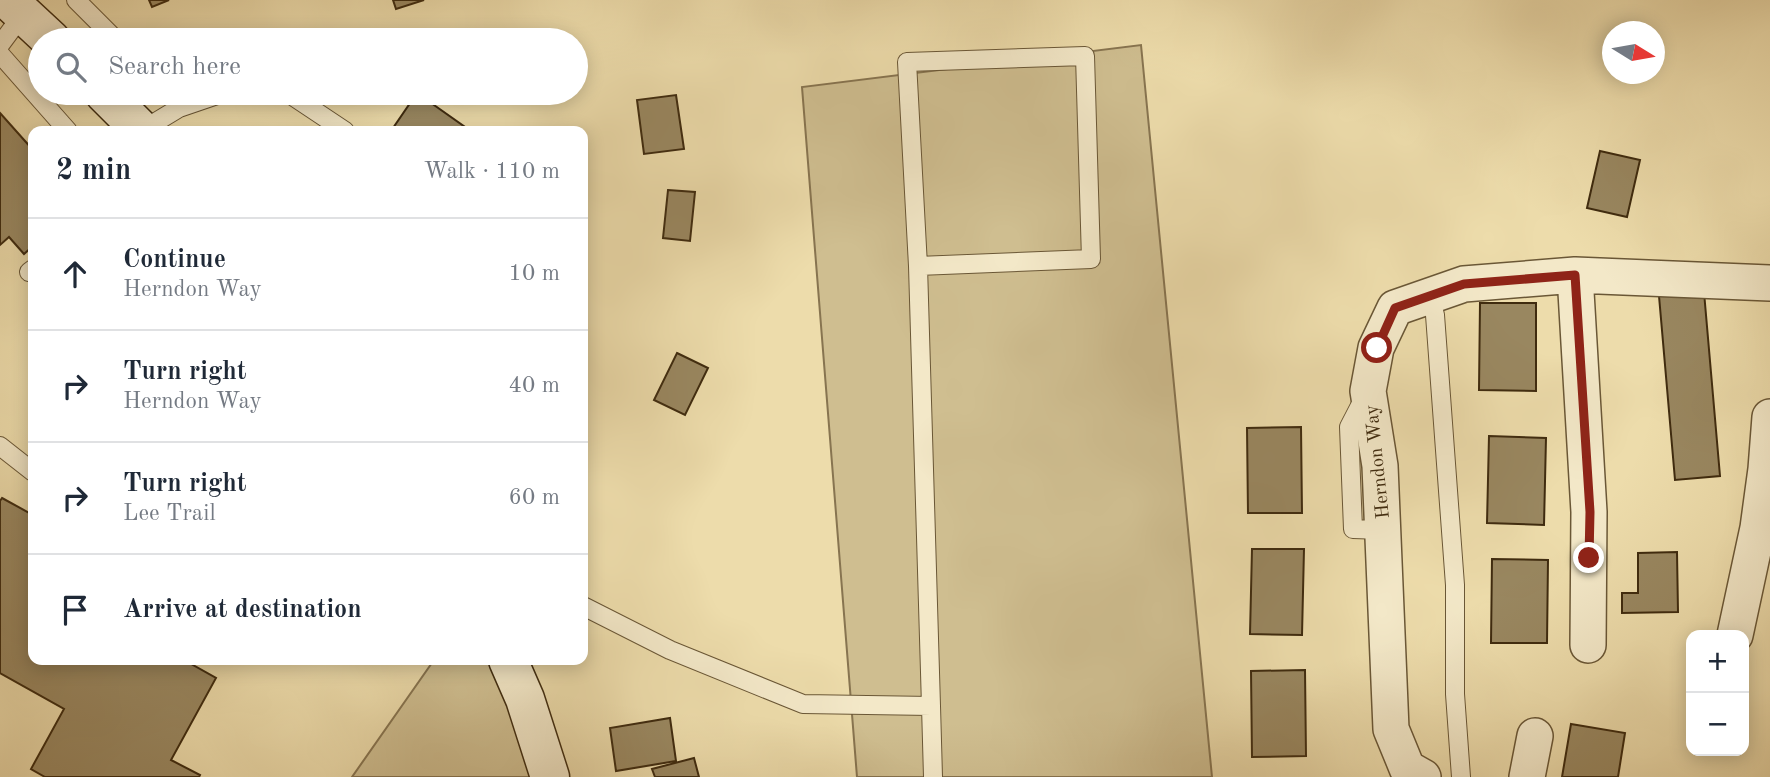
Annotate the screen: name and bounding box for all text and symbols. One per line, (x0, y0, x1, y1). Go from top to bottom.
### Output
north arrow (1602, 21, 1665, 84)
search box (28, 28, 588, 105)
icon: search (52, 48, 90, 86)
text: Search here (108, 54, 241, 80)
text: 2 min (56, 156, 131, 186)
text: Walk · 110 m (424, 160, 560, 183)
text: Continue (123, 247, 226, 273)
icon: ahead (56, 255, 94, 293)
text: 10 m (509, 262, 560, 285)
text: Herndon Way (123, 278, 262, 301)
route start (1361, 332, 1392, 363)
text: Turn right (123, 359, 246, 385)
icon: right (56, 367, 94, 405)
text: 40 m (509, 374, 560, 397)
text: Herndon Way (123, 390, 262, 413)
street label: Herndon Way (1363, 404, 1394, 520)
text: Turn right (123, 471, 246, 497)
icon: right (56, 479, 94, 517)
text: 60 m (509, 486, 560, 509)
text: Lee Trail (123, 502, 216, 525)
route end (1573, 542, 1604, 573)
icon: arrive (56, 591, 94, 629)
text: Arrive at destination (123, 597, 362, 623)
map controls (1686, 630, 1749, 756)
button: + (1686, 630, 1749, 693)
button: − (1686, 693, 1749, 756)

